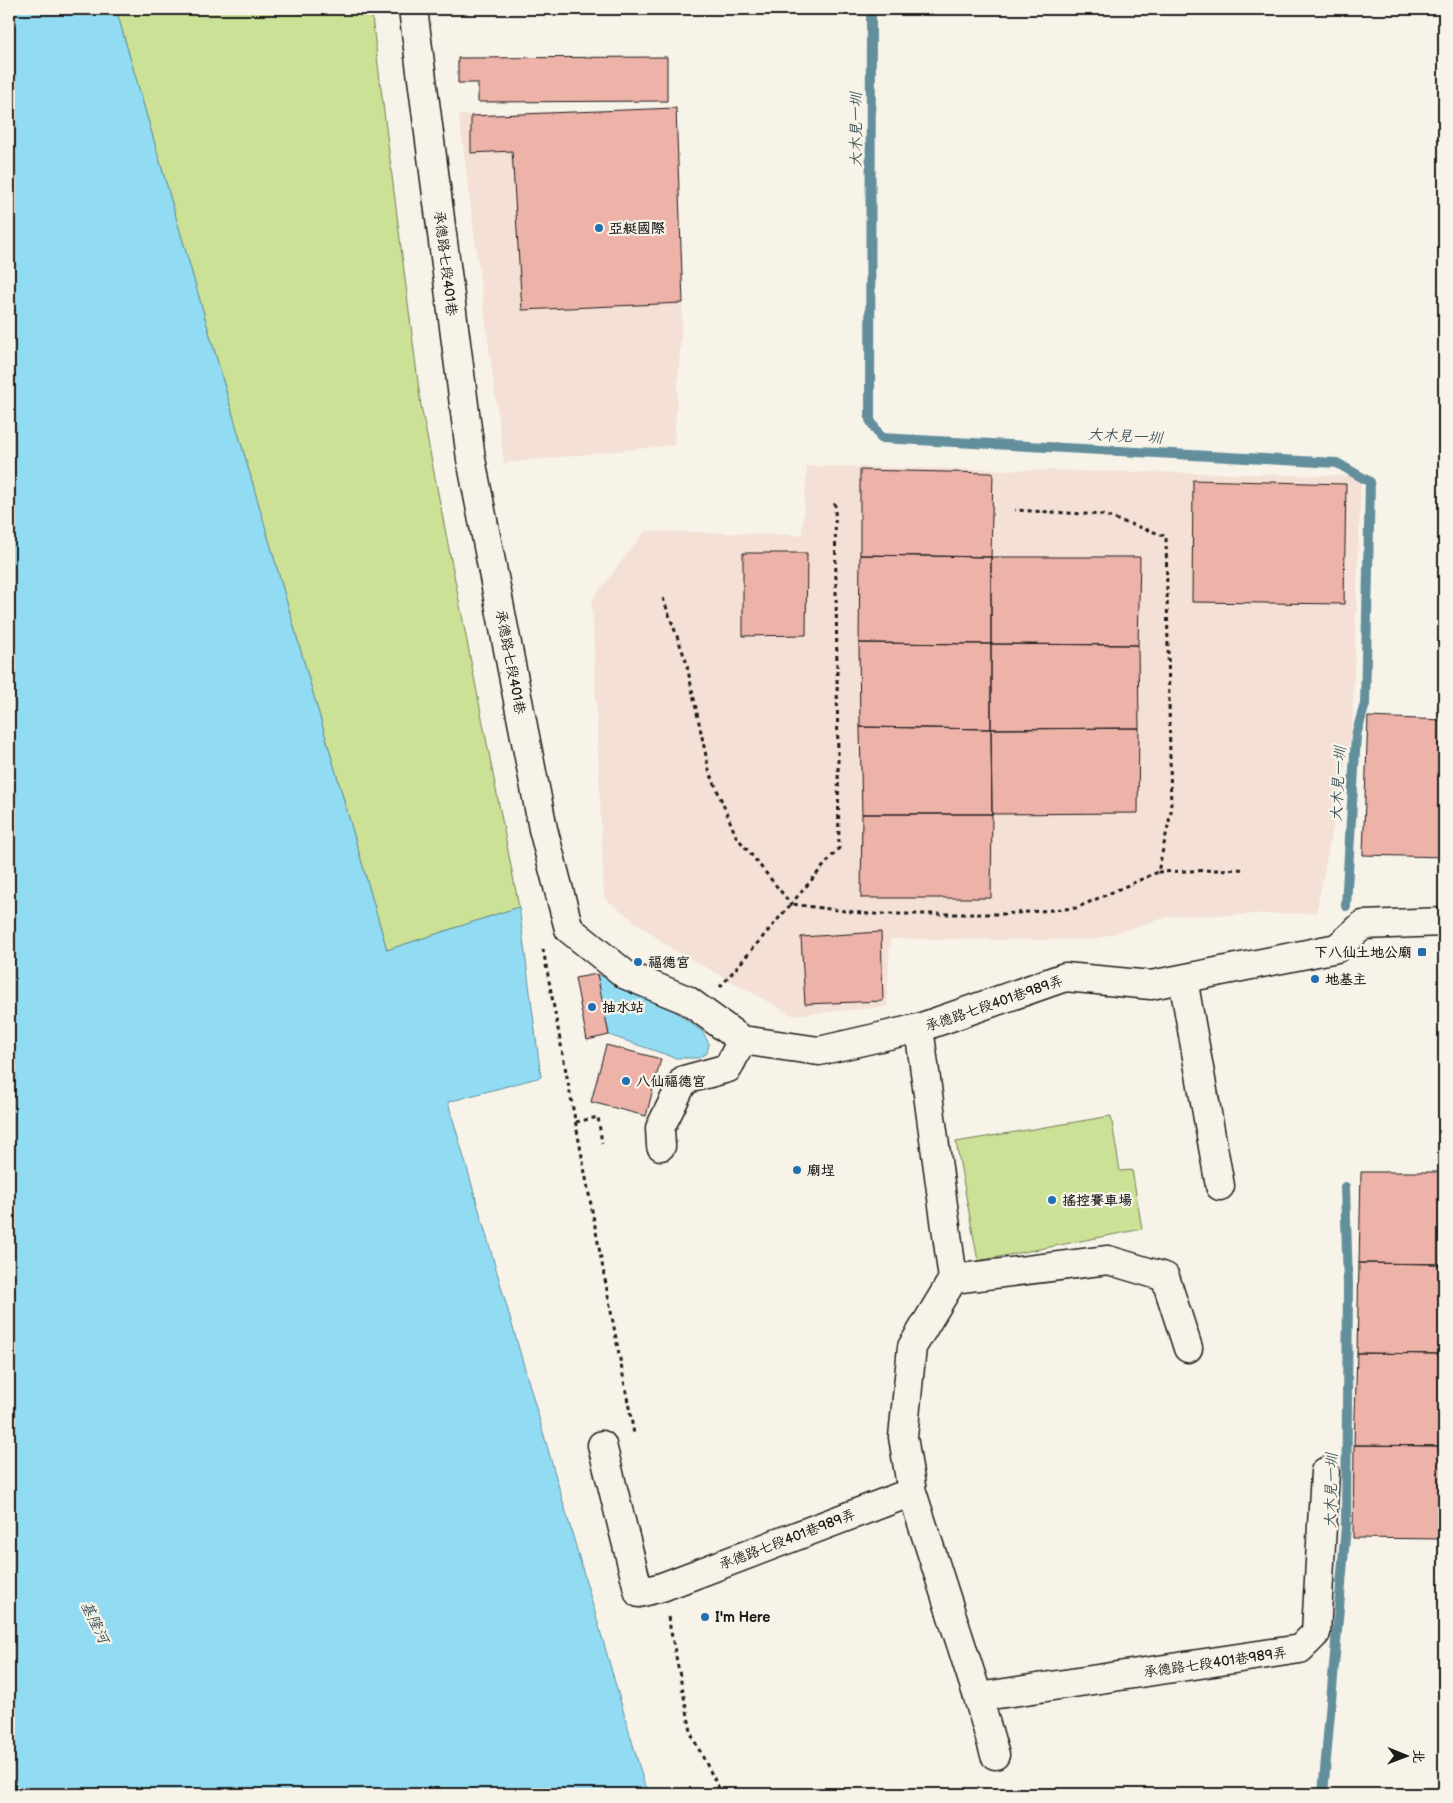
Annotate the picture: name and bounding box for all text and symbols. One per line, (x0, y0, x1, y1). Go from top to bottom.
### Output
water label: 大木見一圳 (847, 91, 866, 168)
street label: 承德路七段401巷 (431, 209, 461, 318)
place label: 亞艇國際 (609, 220, 665, 237)
marker: 亞艇國際 (593, 222, 605, 234)
water label: 大木見一圳 (1087, 425, 1165, 448)
street label: 承德路七段401巷 (492, 608, 529, 717)
water label: 大木見一圳 (1327, 744, 1350, 822)
place label: 下八仙土地公廟 (1314, 944, 1412, 961)
marker: 下八仙土地公廟 (1416, 946, 1428, 958)
place label: 福德宮 (648, 954, 690, 971)
marker: 福德宮 (632, 956, 644, 968)
place label: 地基主 (1325, 971, 1367, 988)
street label: 承德路七段401巷989弄 (923, 972, 1065, 1035)
marker: 地基主 (1309, 973, 1321, 985)
place label: 抽水站 (602, 999, 644, 1016)
marker: 抽水站 (586, 1001, 598, 1013)
place label: 八仙福德宮 (636, 1073, 706, 1090)
marker: 八仙福德宮 (620, 1075, 632, 1087)
place label: 廟埕 (807, 1162, 835, 1179)
marker: 廟埕 (791, 1164, 803, 1176)
place label: 搖控賽車場 (1062, 1192, 1132, 1209)
marker: 搖控賽車場 (1046, 1194, 1058, 1206)
water label: 大木見一圳 (1321, 1451, 1342, 1529)
street label: 承德路七段401巷989弄 (717, 1506, 858, 1573)
water label: 基隆河 (76, 1598, 114, 1649)
place label: I'm Here (715, 1609, 770, 1626)
marker: I'm Here (699, 1611, 711, 1623)
street label: 承德路七段401巷989弄 (1142, 1644, 1288, 1681)
north arrow (1380, 1730, 1430, 1780)
text: 北 (1410, 1749, 1427, 1763)

